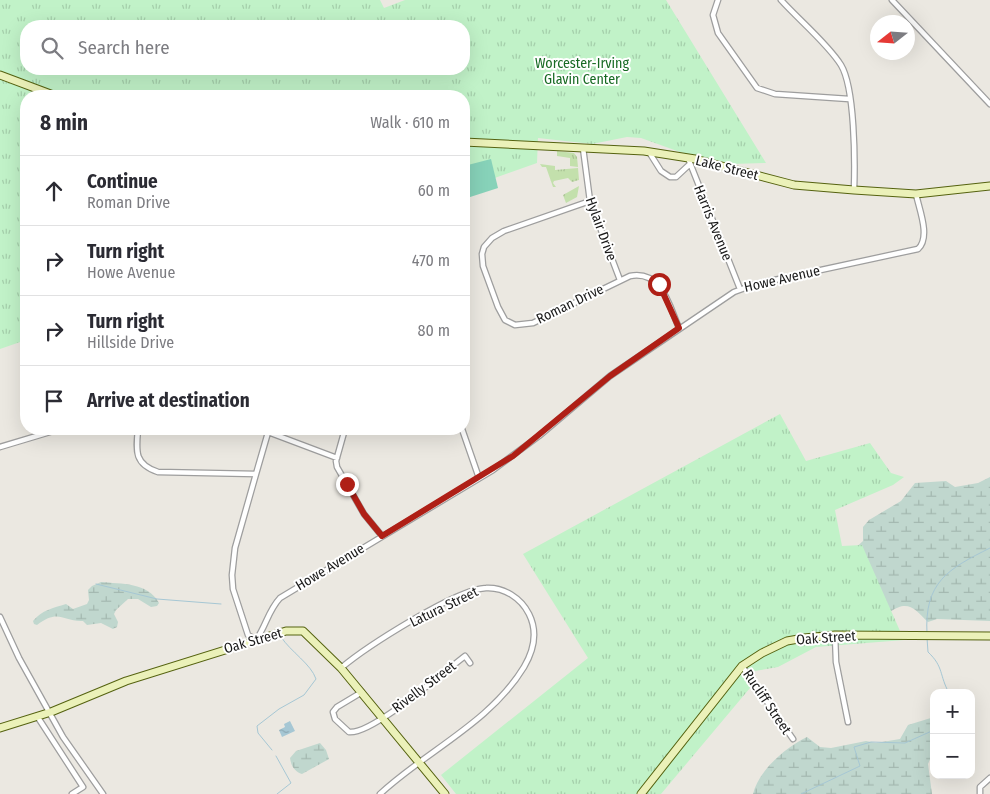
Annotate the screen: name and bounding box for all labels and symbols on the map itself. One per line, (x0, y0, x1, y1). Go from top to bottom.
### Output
north arrow (870, 15, 915, 60)
park label: Worcester-Irving Glavin Center (535, 55, 629, 88)
street label: Lake Street (694, 152, 761, 184)
street label: Harris Avenue (690, 183, 736, 263)
street label: Hylair Drive (582, 195, 620, 263)
street label: Howe Avenue (742, 262, 822, 296)
route start (648, 273, 671, 296)
street label: Roman Drive (534, 280, 606, 328)
route end (336, 473, 359, 496)
street label: Howe Avenue (292, 540, 368, 594)
street label: Latura Street (407, 583, 481, 631)
street label: Oak Street (222, 624, 284, 657)
street label: Oak Street (796, 627, 857, 649)
street label: Rivelly Street (389, 657, 460, 716)
street label: Rucliff Street (739, 666, 795, 738)

